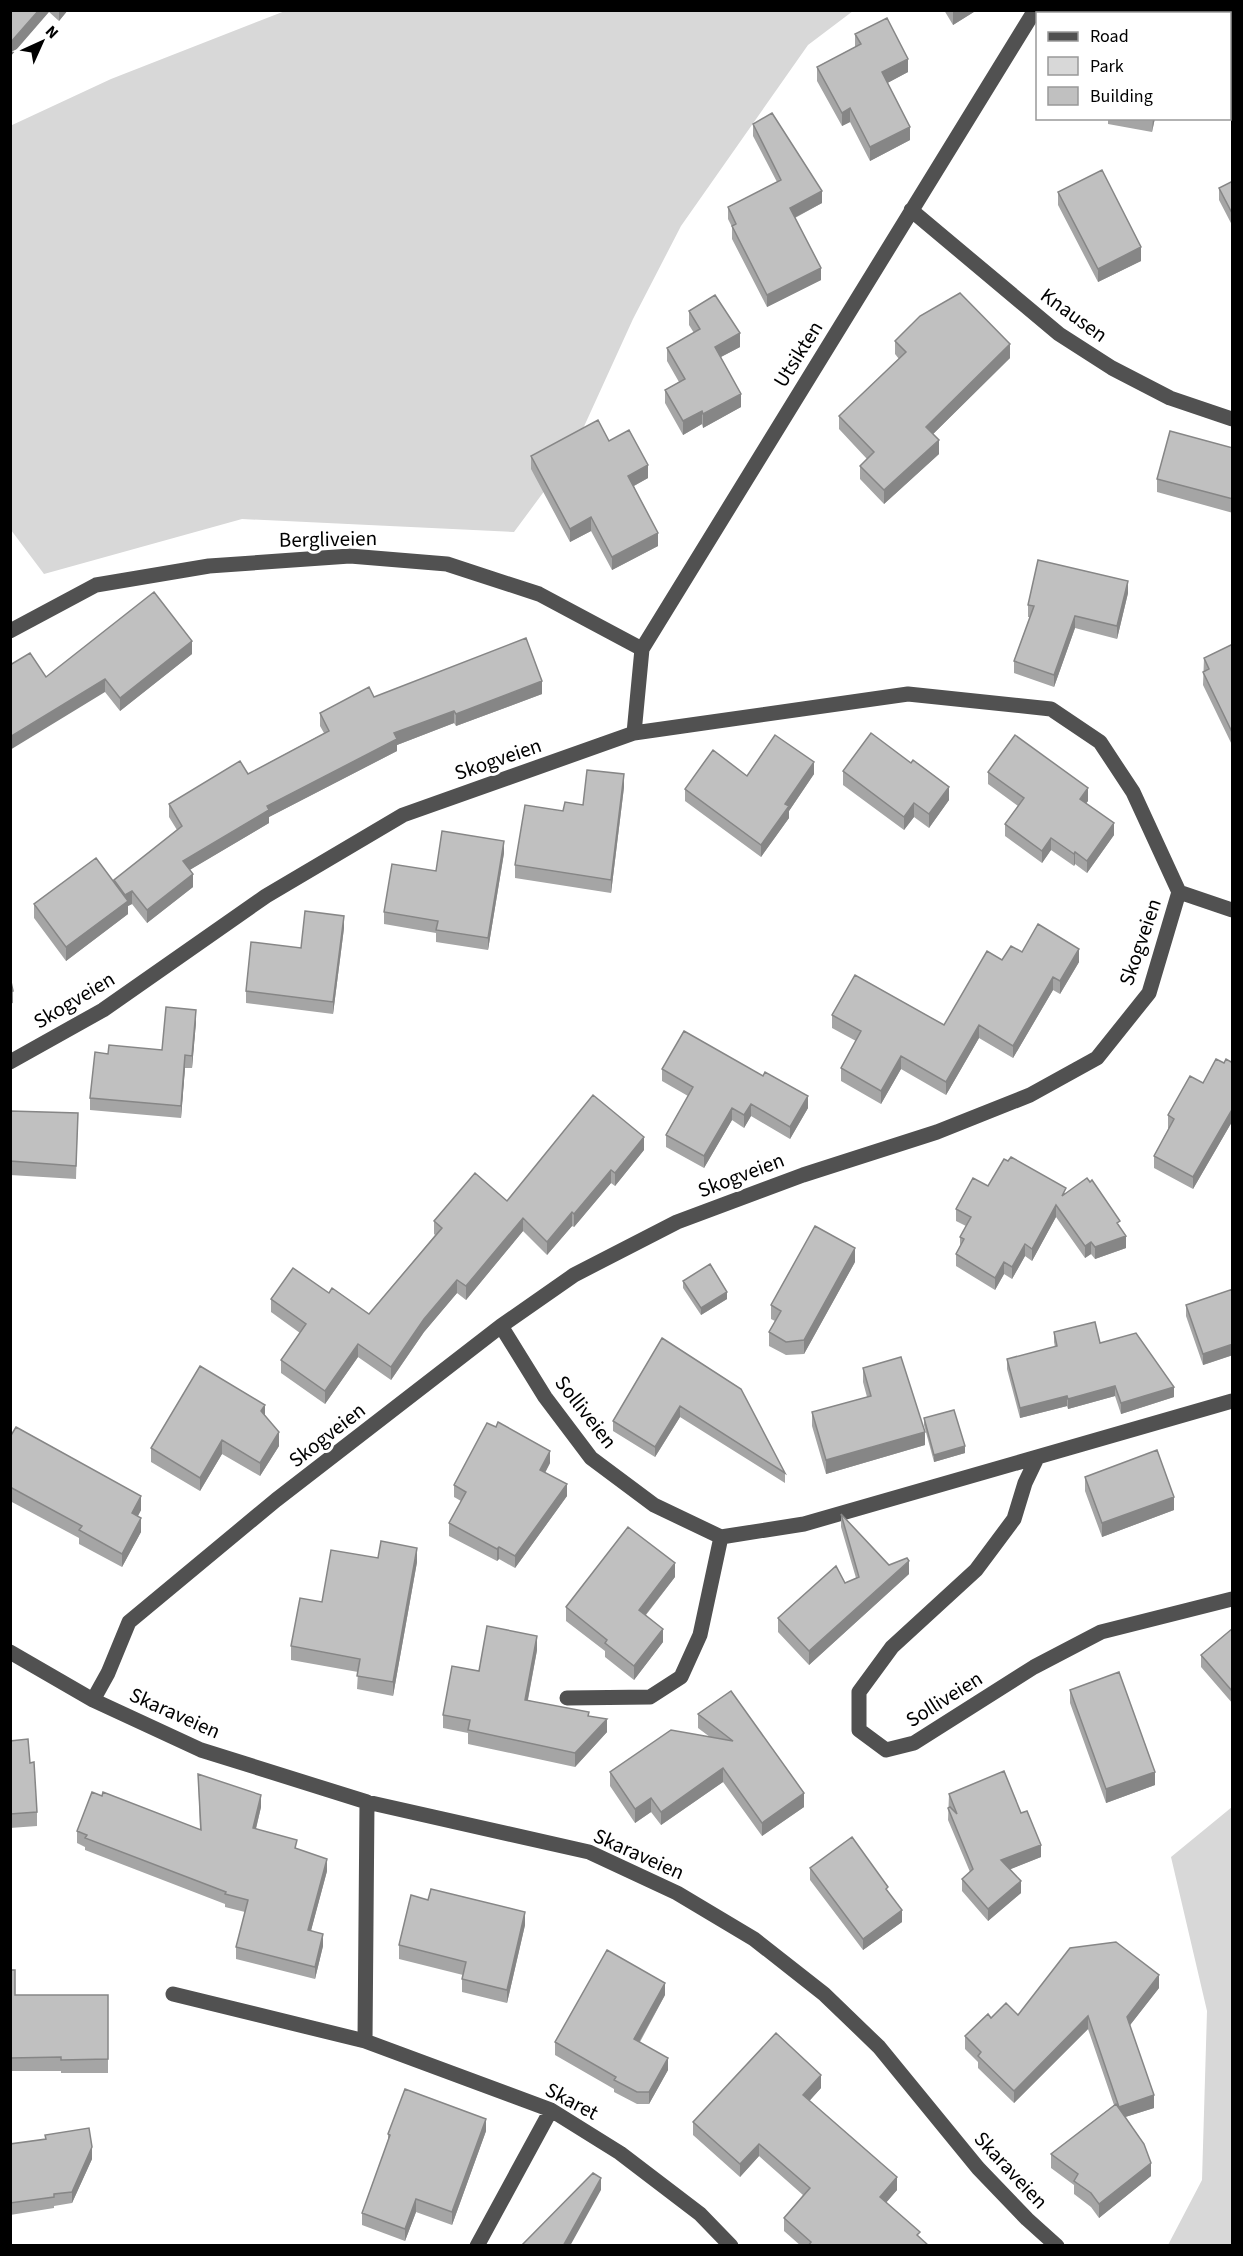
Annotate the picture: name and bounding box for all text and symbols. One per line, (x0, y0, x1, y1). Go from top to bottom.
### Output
north arrow (12, 12, 72, 72)
legend (1036, 12, 1231, 120)
text: N (40, 21, 63, 44)
text: Road (1090, 24, 1129, 49)
text: Park (1090, 54, 1124, 79)
text: Building (1090, 84, 1153, 109)
street label: Knausen (1034, 280, 1114, 350)
street label: Utsikten (766, 315, 830, 393)
street label: Bergliveien (279, 523, 377, 555)
street label: Skogveien (450, 730, 546, 788)
street label: Skogveien (1111, 894, 1169, 990)
street label: Skogveien (28, 964, 120, 1036)
street label: Skogveien (693, 1145, 789, 1205)
street label: Solliveien (548, 1369, 624, 1455)
street label: Skogveien (282, 1395, 372, 1475)
street label: Solliveien (900, 1664, 988, 1734)
street label: Skaraveien (125, 1680, 225, 1746)
street label: Skaraveien (589, 1821, 689, 1887)
street label: Skaret (540, 2075, 604, 2127)
street label: Skaraveien (967, 2124, 1055, 2216)

